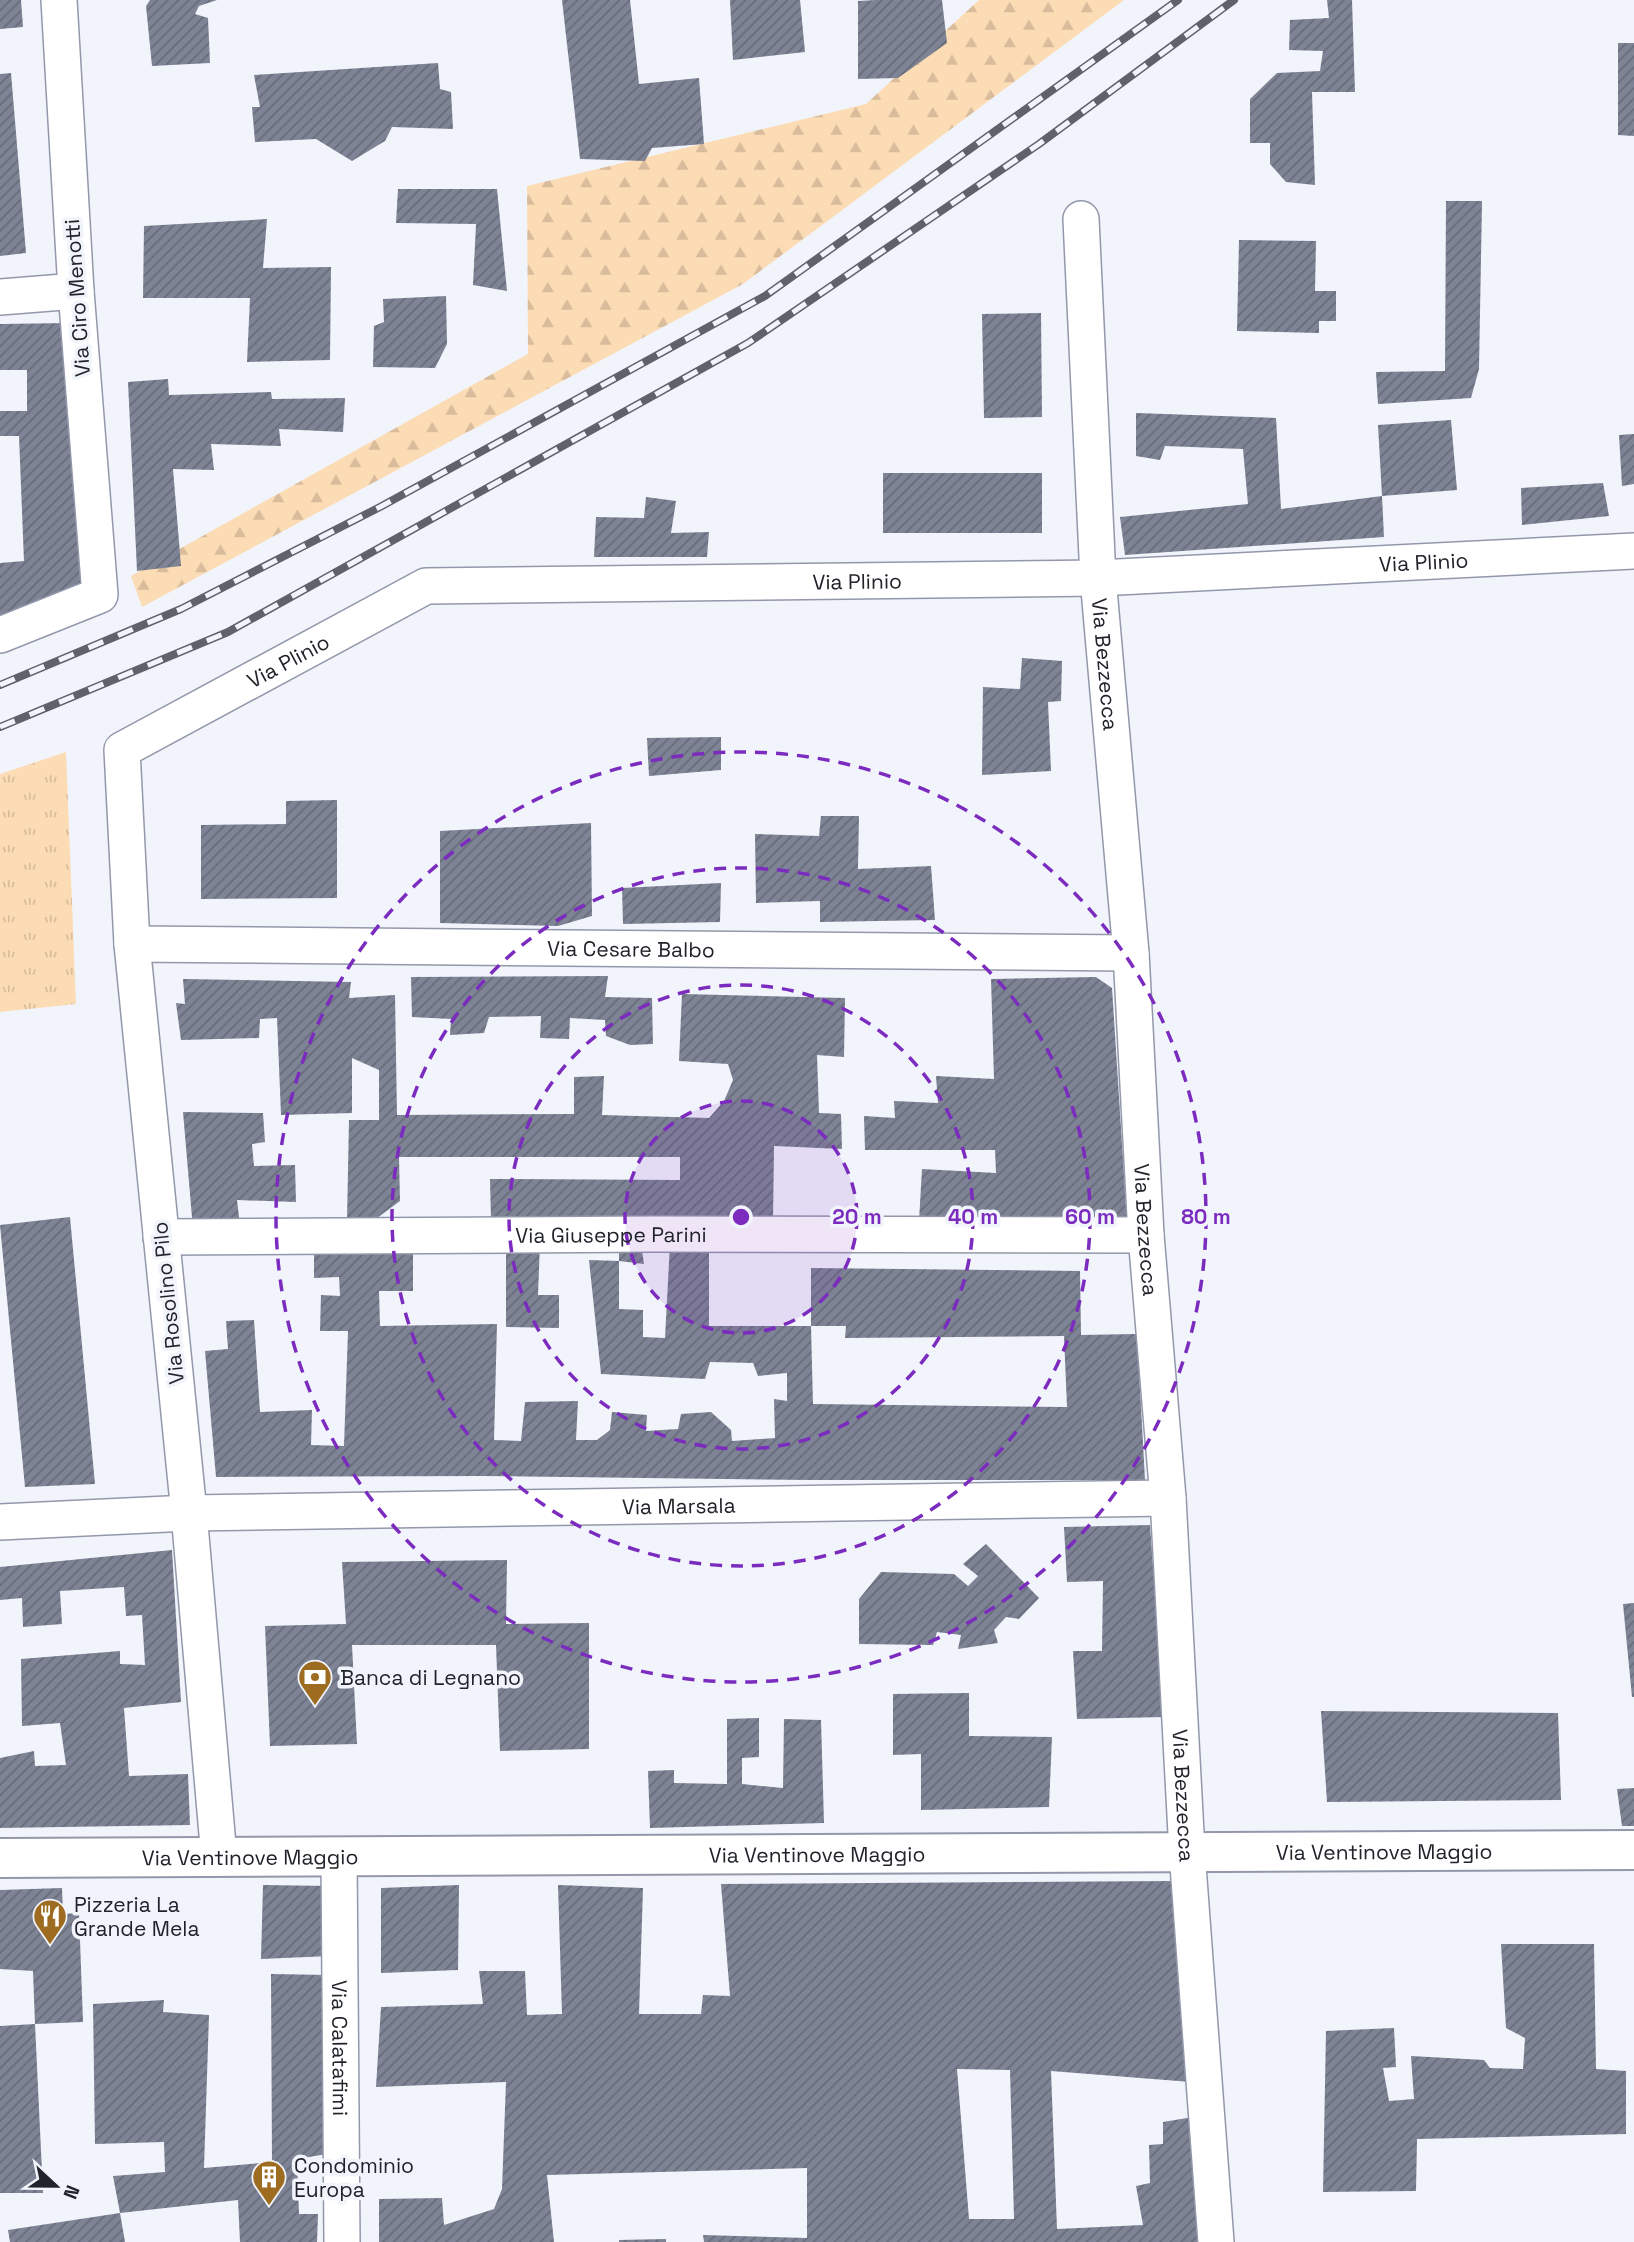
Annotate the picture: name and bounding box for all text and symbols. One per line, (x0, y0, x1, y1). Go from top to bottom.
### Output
street label: Via Ciro Menotti (58, 218, 96, 378)
street label: Via Plinio (1378, 546, 1469, 577)
street label: Via Plinio (812, 567, 902, 595)
street label: Via Bezzecca (1086, 597, 1125, 732)
street label: Via Plinio (242, 627, 334, 694)
street label: Via Cesare Balbo (547, 934, 715, 963)
street label: Via Bezzecca (1129, 1163, 1165, 1297)
text: 20 m (832, 1203, 882, 1230)
text: 40 m (948, 1203, 998, 1230)
text: 60 m (1065, 1203, 1115, 1230)
text: 80 m (1181, 1203, 1231, 1230)
centre of rings (729, 1205, 753, 1229)
street label: Via Rosolino Pilo (146, 1220, 190, 1386)
street label: Via Giuseppe Parini (515, 1220, 707, 1248)
street label: Via Marsala (622, 1491, 736, 1520)
bank icon: Banca di Legnano (296, 1658, 334, 1707)
place label: Banca di Legnano (340, 1664, 521, 1691)
street label: Via Bezzecca (1167, 1728, 1201, 1863)
street label: Via Ventinove Maggio (1276, 1837, 1492, 1865)
street label: Via Ventinove Maggio (709, 1840, 925, 1868)
street label: Via Ventinove Maggio (142, 1843, 358, 1871)
place label: Pizzeria La Grande Mela (74, 1891, 200, 1942)
restaurant icon: Pizzeria La Grande Mela (31, 1897, 69, 1946)
street label: Via Calatafimi (326, 1980, 355, 2116)
north arrow (21, 2151, 91, 2221)
place label: Condominio Europa (294, 2152, 414, 2203)
building icon: Condominio Europa (250, 2158, 288, 2207)
text: N (57, 2182, 85, 2203)

